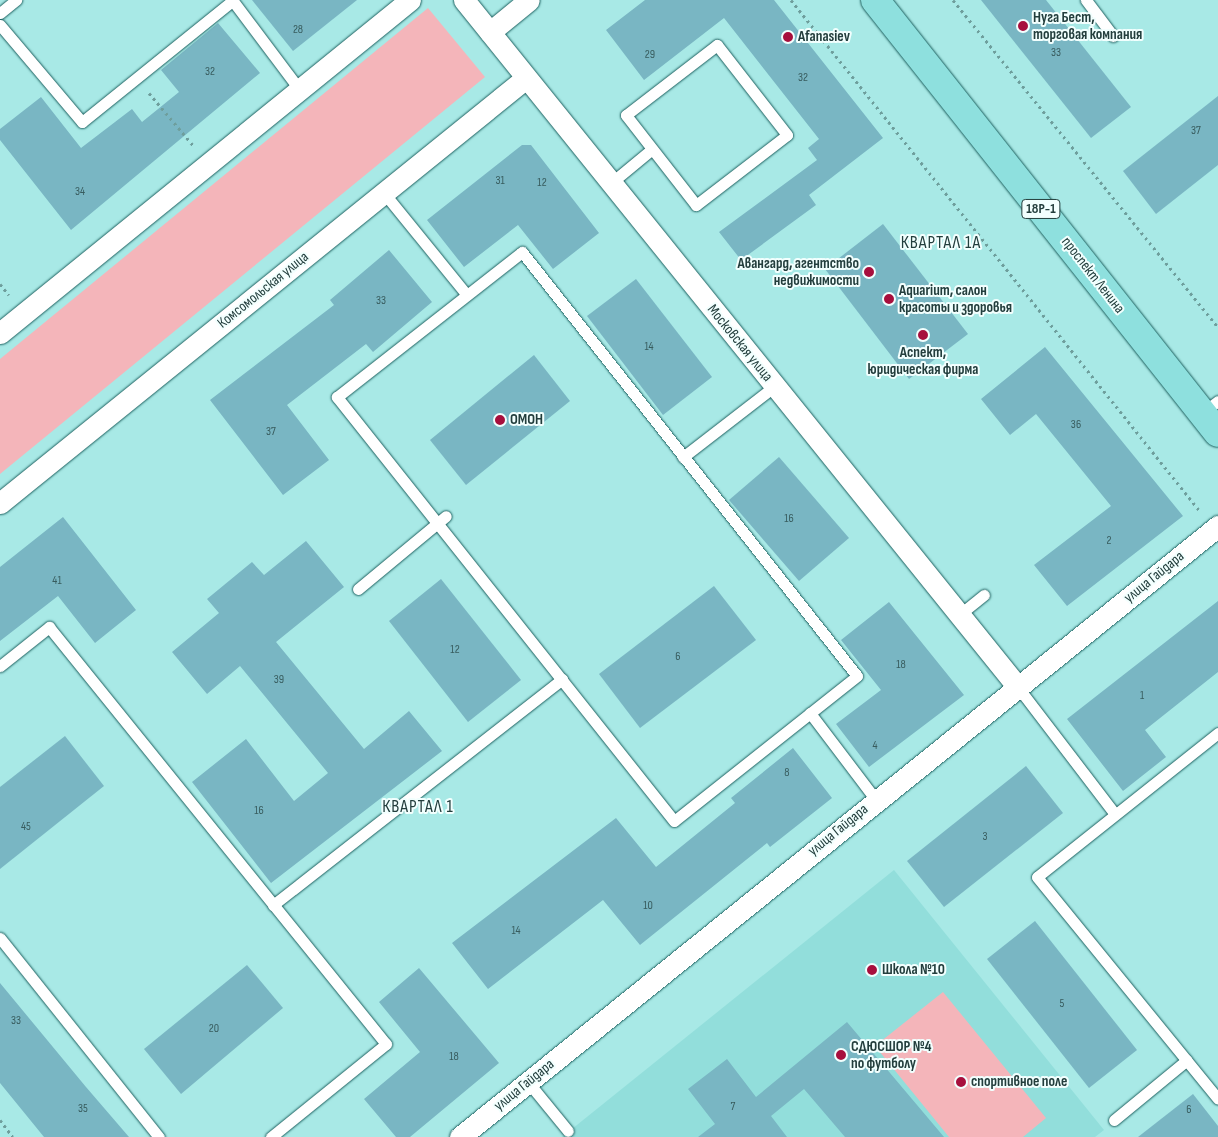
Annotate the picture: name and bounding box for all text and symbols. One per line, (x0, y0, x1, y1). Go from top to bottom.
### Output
place label: Нуга Бест, торговая компания (1033, 8, 1142, 43)
marker: Нуга Бест, торговая компания (1017, 20, 1029, 32)
house number: 28 (293, 23, 303, 37)
place label: Afanasiev (798, 28, 850, 46)
marker: Afanasiev (782, 31, 794, 43)
house number: 33 (1051, 46, 1061, 60)
house number: 29 (645, 48, 655, 62)
house number: 32 (205, 65, 215, 79)
house number: 32 (798, 71, 808, 85)
house number: 37 (1191, 124, 1201, 138)
house number: 31 (495, 174, 505, 188)
house number: 12 (537, 176, 547, 190)
house number: 34 (75, 185, 85, 199)
road number: 18Р-1 (1021, 198, 1061, 220)
district label: КВАРТАЛ 1А (899, 232, 983, 254)
street label: проспект Ленина (1058, 233, 1128, 317)
street label: Комсомольская улица (214, 248, 312, 332)
place label: Авангард, агентство недвижимости (738, 254, 859, 289)
marker: Авангард, агентство недвижимости (863, 266, 875, 278)
place label: Aquarium, салон красоты и здоровья (899, 281, 1012, 316)
marker: Aquarium, салон красоты и здоровья (883, 293, 895, 305)
house number: 33 (376, 294, 386, 308)
street label: Московская улица (703, 301, 777, 385)
marker: Аспект, юридическая фирма (917, 329, 929, 341)
house number: 14 (644, 340, 654, 354)
place label: Аспект, юридическая фирма (868, 343, 978, 378)
place label: ОМОН (510, 411, 543, 429)
marker: ОМОН (494, 414, 506, 426)
house number: 36 (1071, 418, 1081, 432)
house number: 37 (266, 425, 276, 439)
house number: 16 (784, 512, 794, 526)
house number: 2 (1107, 534, 1111, 548)
street label: улица Гайдара (1120, 547, 1188, 607)
house number: 41 (52, 574, 62, 588)
house number: 12 (450, 643, 460, 657)
house number: 6 (675, 650, 681, 664)
house number: 18 (896, 658, 906, 672)
house number: 39 (274, 673, 284, 687)
house number: 1 (1140, 689, 1144, 703)
house number: 4 (872, 739, 878, 753)
house number: 8 (784, 766, 790, 780)
district label: КВАРТАЛ 1 (381, 796, 455, 818)
street label: улица Гайдара (804, 800, 872, 860)
house number: 16 (254, 804, 264, 818)
house number: 45 (21, 820, 31, 834)
house number: 3 (982, 830, 988, 844)
house number: 10 (643, 899, 653, 913)
house number: 14 (511, 924, 521, 938)
place label: Школа №10 (882, 961, 945, 979)
marker: Школа №10 (866, 964, 878, 976)
house number: 5 (1060, 997, 1064, 1011)
house number: 33 (11, 1014, 21, 1028)
house number: 20 (209, 1022, 219, 1036)
place label: СДЮСШОР №4 по футболу (851, 1037, 931, 1072)
marker: СДЮСШОР №4 по футболу (835, 1049, 847, 1061)
house number: 18 (449, 1050, 459, 1064)
street label: улица Гайдара (490, 1055, 558, 1115)
place label: спортивное поле (971, 1073, 1067, 1091)
marker: спортивное поле (955, 1076, 967, 1088)
house number: 7 (731, 1100, 735, 1114)
house number: 35 (78, 1102, 88, 1116)
house number: 6 (1186, 1103, 1192, 1117)

